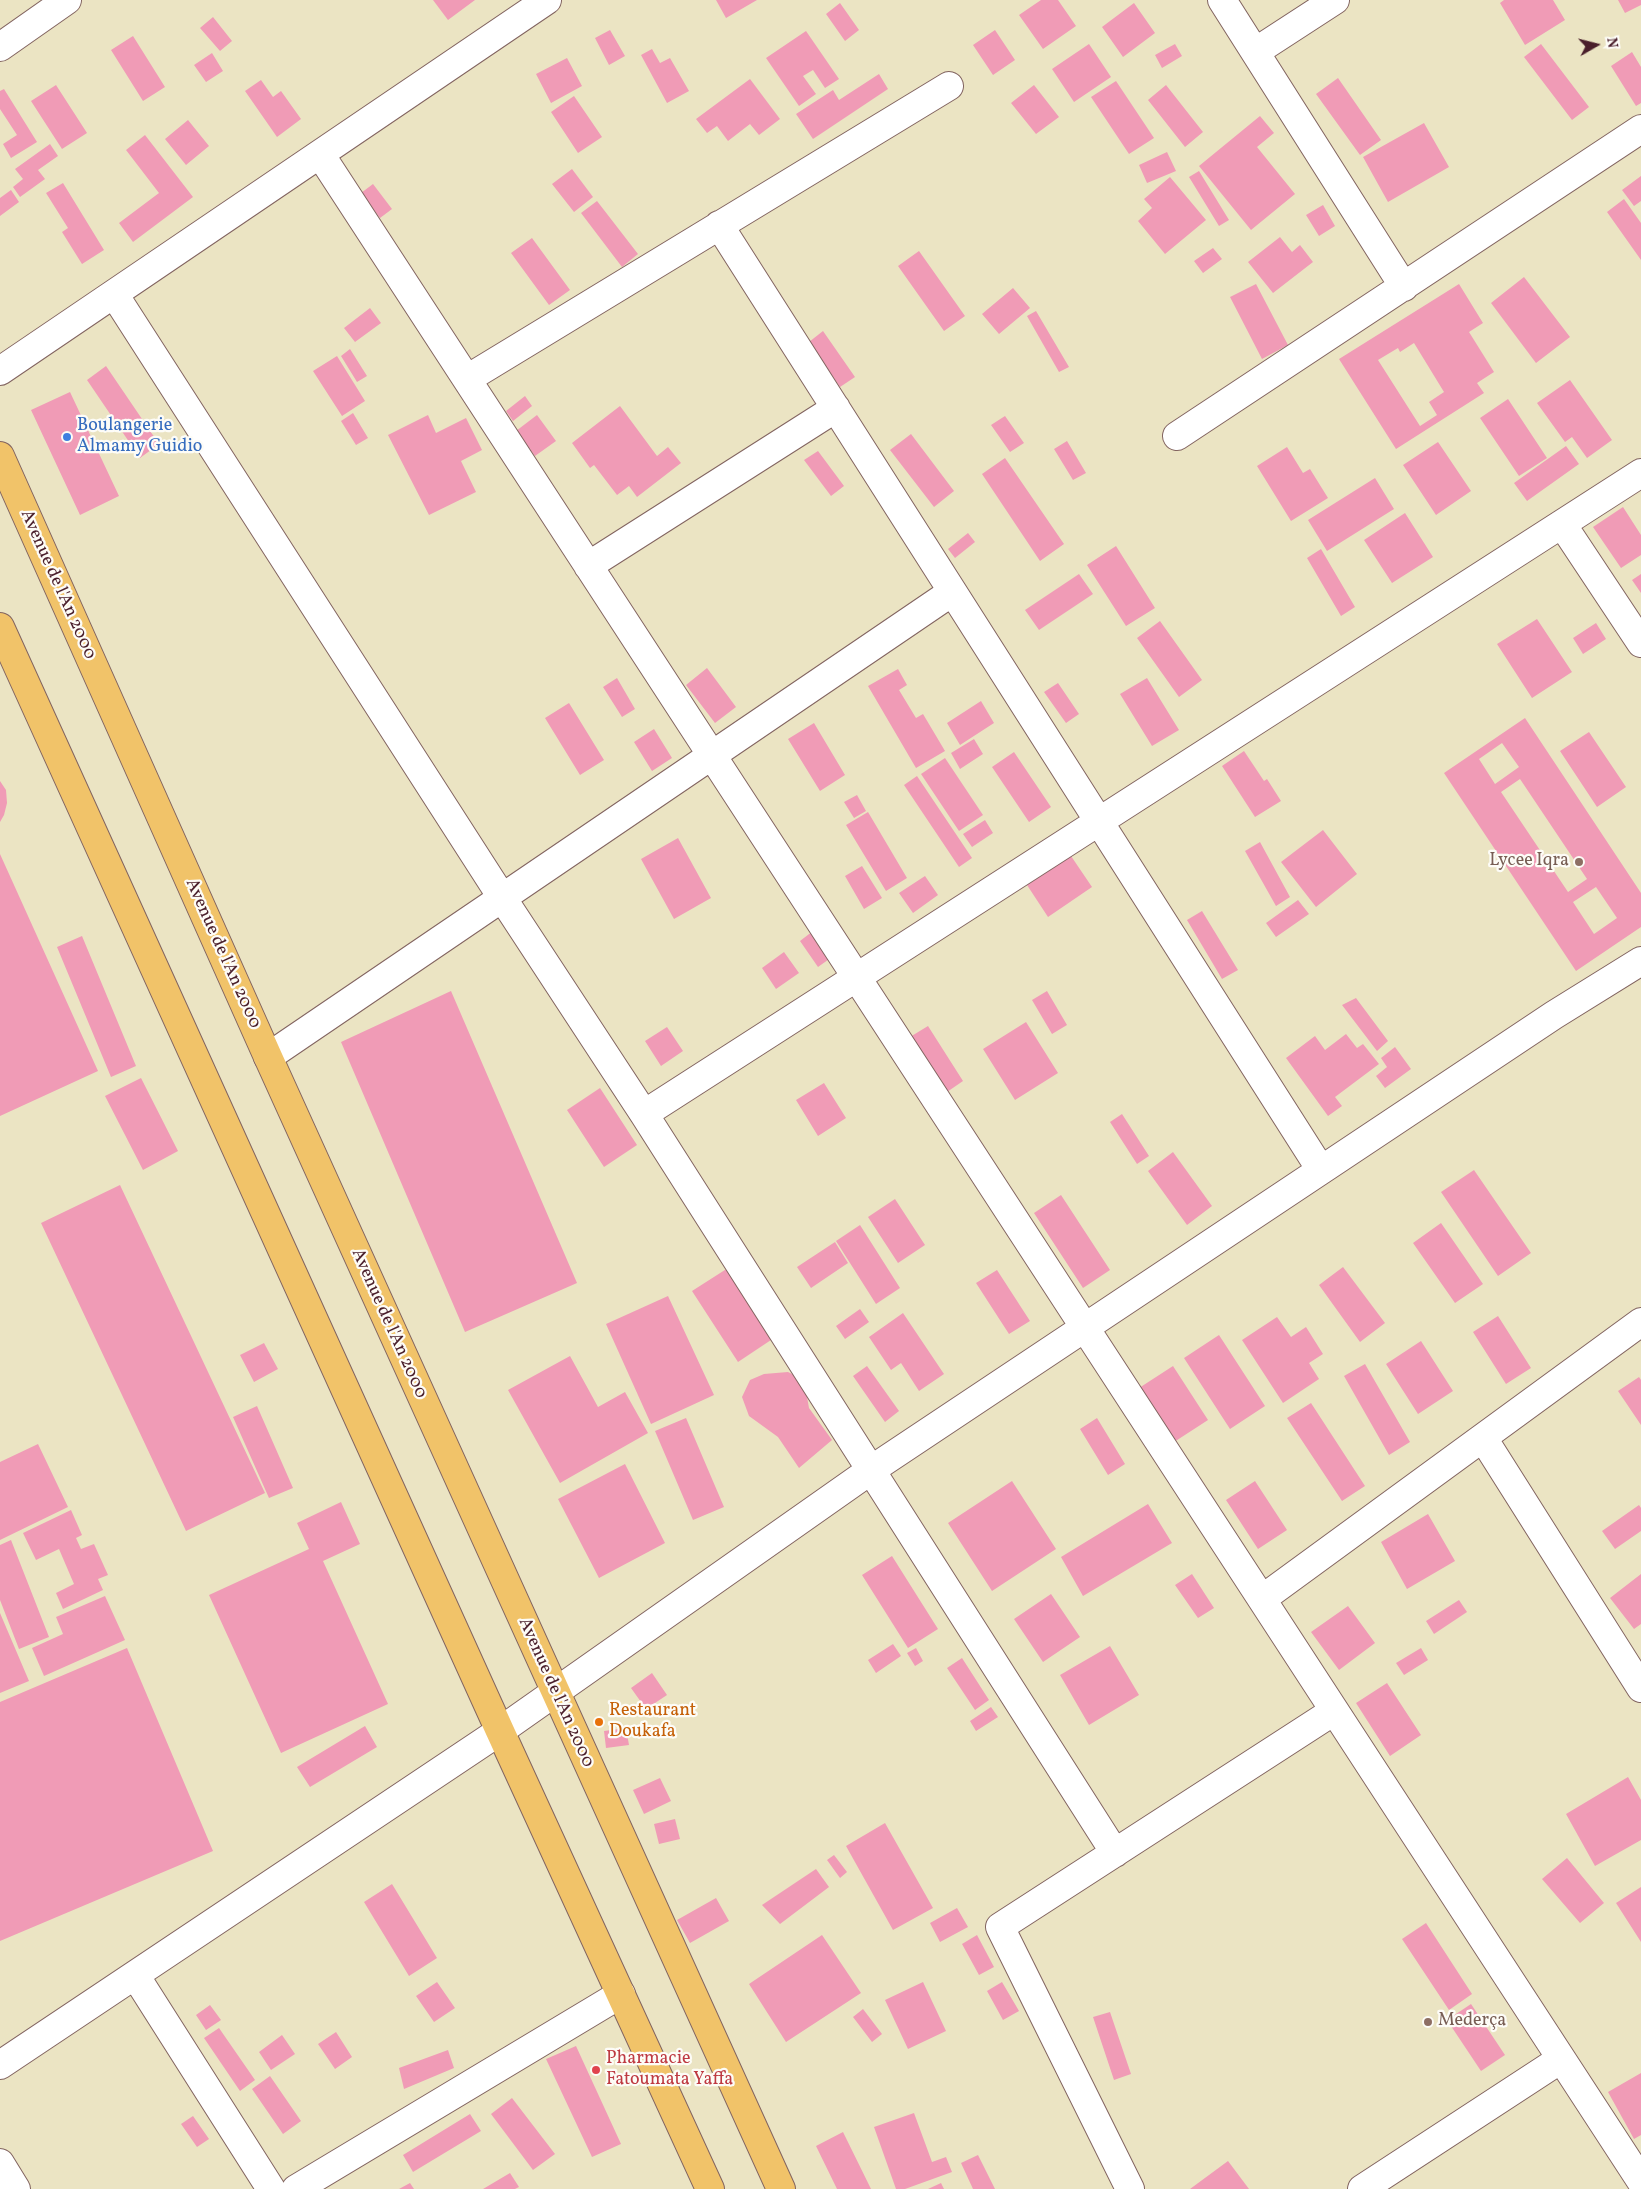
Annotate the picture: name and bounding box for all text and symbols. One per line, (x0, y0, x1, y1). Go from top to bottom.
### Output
north arrow (1571, 20, 1621, 70)
text: N (1601, 36, 1621, 49)
place label: Boulangerie Almamy Guidio (77, 416, 202, 458)
marker: Boulangerie Almamy Guidio (61, 431, 73, 443)
street label: Avenue de l'An 2000 (14, 507, 100, 663)
place label: Lycee Iqra (1489, 851, 1569, 873)
marker: Lycee Iqra (1573, 856, 1585, 868)
street label: Avenue de l'An 2000 (179, 876, 265, 1032)
street label: Avenue de l'An 2000 (345, 1246, 431, 1402)
street label: Avenue de l'An 2000 (512, 1615, 598, 1771)
place label: Restaurant Doukafa (609, 1701, 696, 1744)
marker: Restaurant Doukafa (593, 1716, 605, 1728)
place label: Mederça (1438, 2011, 1506, 2033)
marker: Mederça (1422, 2016, 1434, 2028)
place label: Pharmacie Fatoumata Yaffa (606, 2049, 733, 2092)
marker: Pharmacie Fatoumata Yaffa (590, 2064, 602, 2076)

